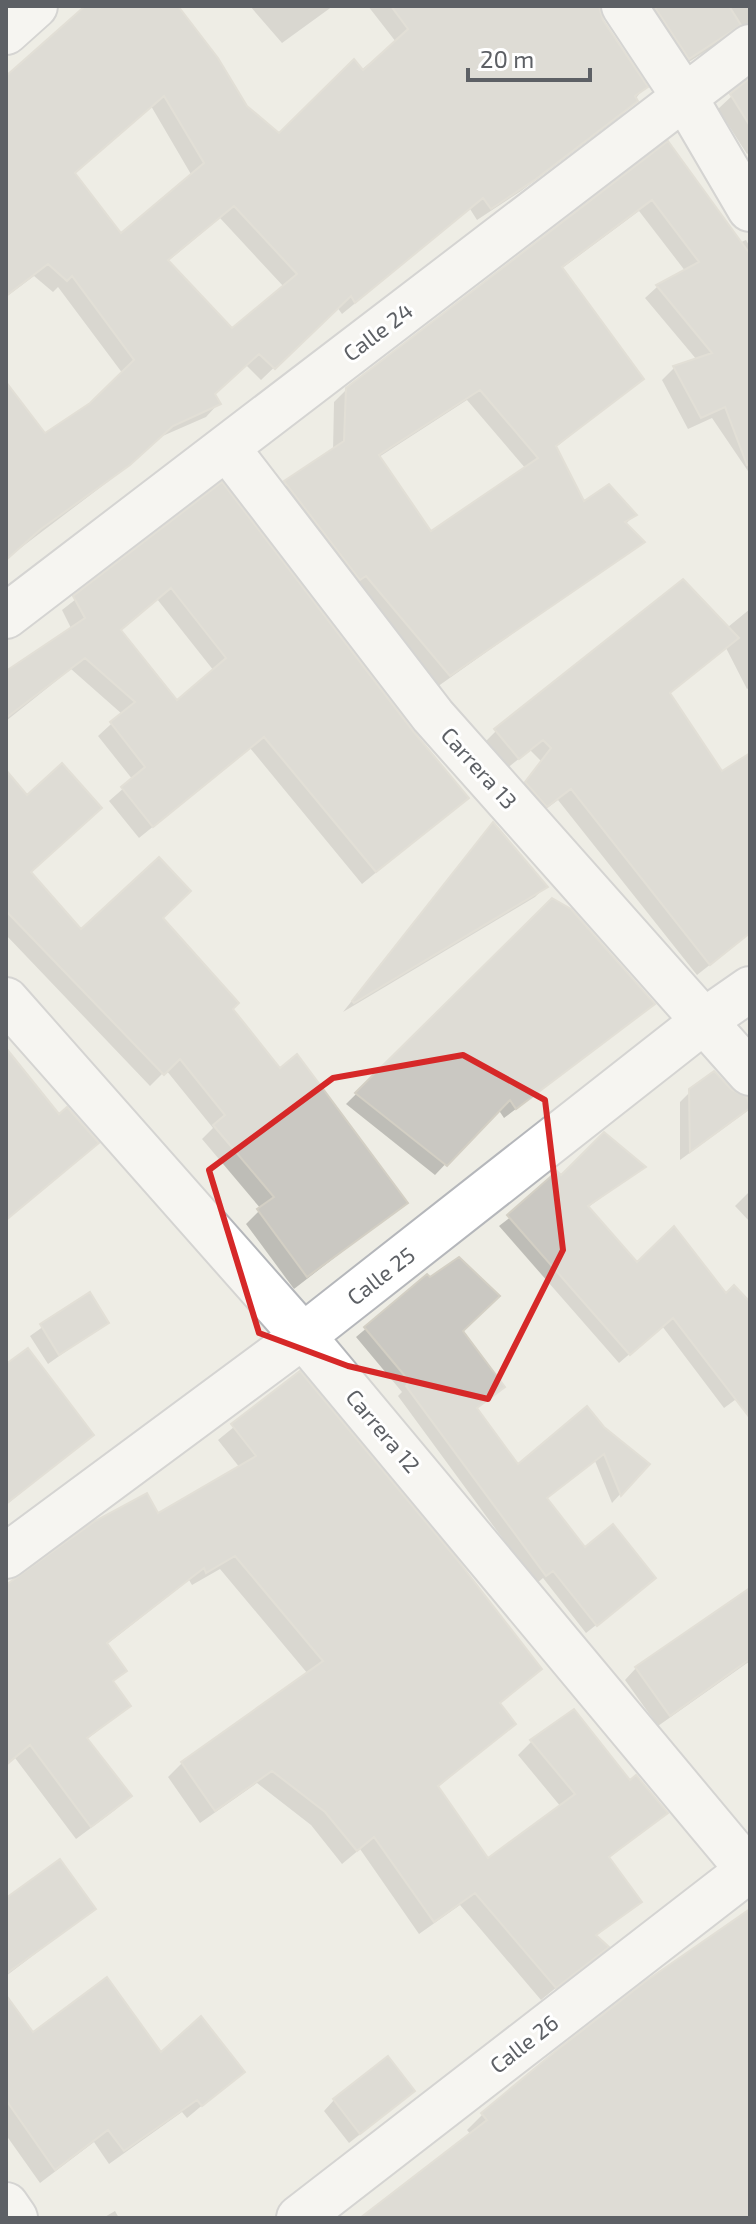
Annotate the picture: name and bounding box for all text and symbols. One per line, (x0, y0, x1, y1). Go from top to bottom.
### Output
scale bar (468, 32, 590, 82)
text: 20 m (480, 44, 534, 73)
street label: Calle 24 (338, 297, 417, 366)
street label: Carrera 13 (436, 721, 523, 813)
street label: Calle 25 (341, 1241, 419, 1310)
street label: Carrera 12 (341, 1383, 426, 1477)
street label: Calle 26 (484, 2009, 563, 2078)

